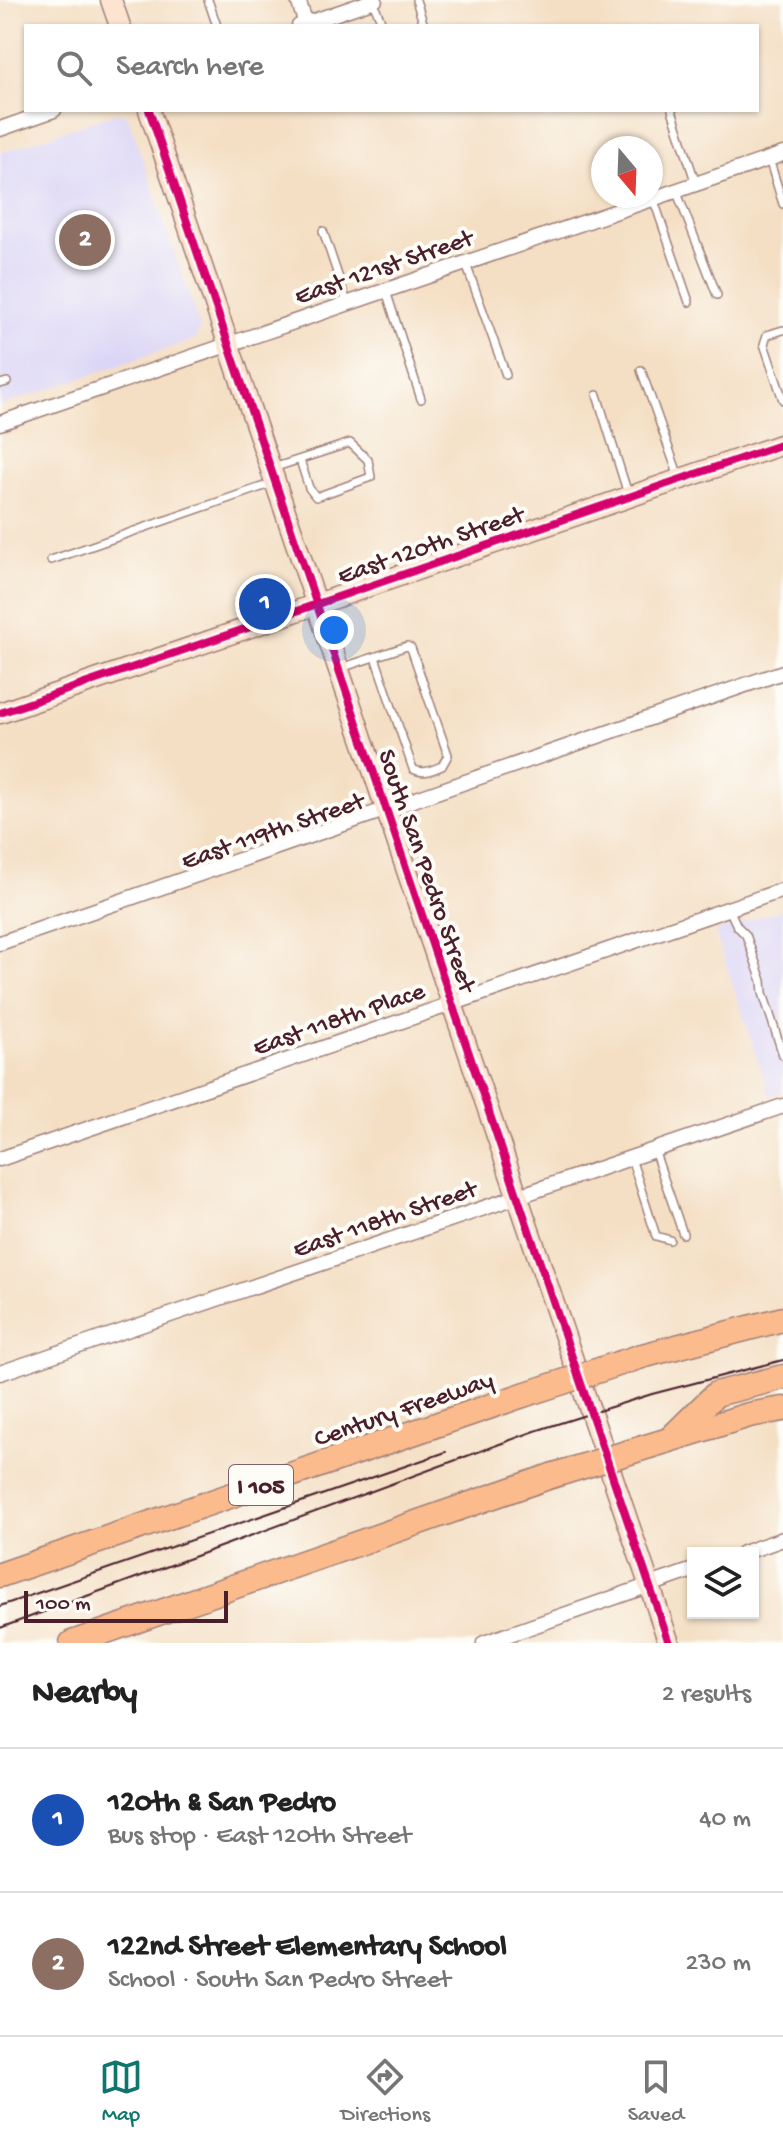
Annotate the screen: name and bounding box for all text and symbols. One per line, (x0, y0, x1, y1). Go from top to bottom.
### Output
search box (24, 24, 759, 112)
icon: search (52, 46, 96, 90)
text: Search here (116, 51, 264, 86)
north arrow (591, 136, 663, 208)
pin: 2 (59, 210, 111, 270)
street label: East 121st Street (291, 223, 480, 314)
street label: East 120th Street (334, 500, 531, 594)
pin: 1 (239, 574, 291, 634)
your location (314, 610, 354, 650)
street label: South San Pedro Street (369, 746, 482, 999)
street label: East 119th Street (178, 787, 371, 879)
street label: East 118th Place (249, 977, 430, 1065)
street label: East 118th Street (290, 1175, 484, 1267)
street label: Century Freeway (311, 1366, 498, 1456)
road number: I 105 (229, 1465, 293, 1505)
map controls (687, 1547, 759, 1619)
button: layers (687, 1547, 759, 1619)
scale bar (24, 1587, 228, 1623)
text: 100 m (36, 1592, 91, 1618)
text: Nearby (32, 1675, 137, 1715)
text: 2 results (662, 1680, 751, 1711)
text: 120th & San Pedro (108, 1787, 336, 1822)
text: 1 (53, 1805, 63, 1836)
text: 40 m (699, 1805, 751, 1836)
text: Bus stop · East 120th Street (108, 1822, 411, 1853)
text: 122nd Street Elementary School (108, 1931, 507, 1966)
text: 2 (52, 1949, 64, 1980)
text: 230 m (685, 1949, 751, 1980)
text: School · South San Pedro Street (108, 1966, 451, 1997)
tab: Map (99, 2055, 143, 2129)
tab: Directions (341, 2055, 430, 2129)
tab: Saved (628, 2055, 684, 2129)

